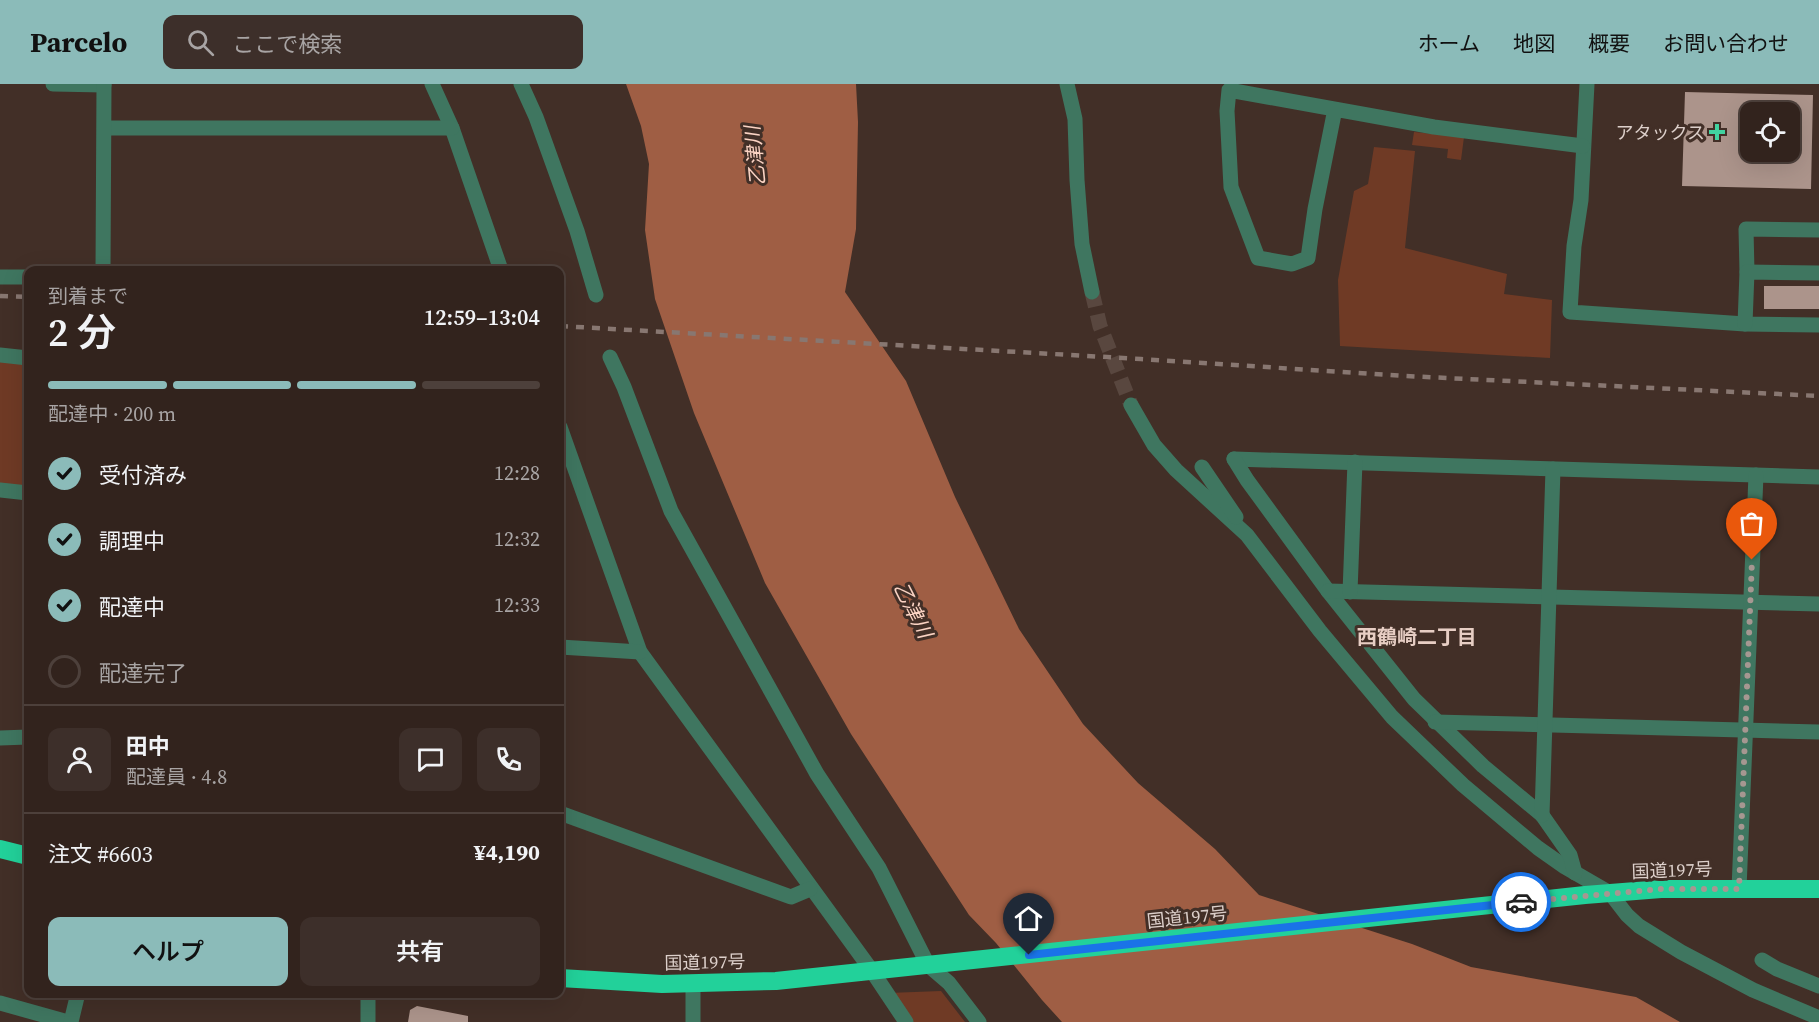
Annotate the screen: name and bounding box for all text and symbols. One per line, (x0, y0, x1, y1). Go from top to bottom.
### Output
search box (163, 15, 583, 69)
text: Parcelo (30, 23, 127, 61)
icon: search (184, 26, 217, 59)
text: ここで検索 (232, 29, 342, 59)
text: ホーム (1418, 29, 1480, 58)
text: 地図 (1513, 29, 1555, 58)
text: 概要 (1588, 29, 1630, 58)
text: お問い合わせ (1663, 29, 1789, 58)
map controls (1740, 102, 1800, 162)
button: locate (1740, 102, 1800, 162)
place label: アタックス (1616, 120, 1705, 145)
water label: 乙津川 (738, 123, 772, 187)
marker: アタックス (1710, 125, 1724, 139)
text: 到着まで (48, 282, 128, 310)
text: 12:59–13:04 (424, 302, 540, 332)
text: 2 分 (48, 306, 116, 359)
text: 配達中 · 200 m (48, 400, 176, 428)
icon: check (48, 457, 81, 490)
text: 12:28 (494, 459, 540, 487)
text: 受付済み (99, 460, 187, 490)
pin (1726, 498, 1777, 560)
icon: bag (1735, 507, 1768, 540)
icon: check (48, 523, 81, 556)
text: 12:32 (494, 525, 540, 553)
text: 調理中 (99, 526, 165, 556)
water label: 乙津川 (887, 577, 940, 645)
icon: check (48, 589, 81, 622)
text: 12:33 (494, 591, 540, 619)
text: 配達中 (99, 592, 165, 622)
district label: 西鶴崎二丁目 (1357, 623, 1477, 651)
text: 配達完了 (99, 658, 187, 688)
button: person (48, 728, 111, 791)
button: chat (399, 728, 462, 791)
button: phone (477, 728, 540, 791)
text: 田中 (126, 731, 170, 761)
text: 配達員 · 4.8 (126, 763, 227, 791)
text: ¥4,190 (474, 837, 540, 867)
text: 注文 #6603 (48, 839, 153, 869)
street label: 国道197号 (1631, 856, 1713, 884)
courier (1491, 872, 1551, 932)
icon: car (1505, 886, 1538, 919)
pin (1003, 893, 1054, 955)
street label: 国道197号 (1145, 900, 1229, 934)
icon: home (1012, 902, 1045, 935)
button: ヘルプ (48, 917, 288, 986)
button: 共有 (300, 917, 540, 986)
street label: 国道197号 (664, 949, 746, 975)

